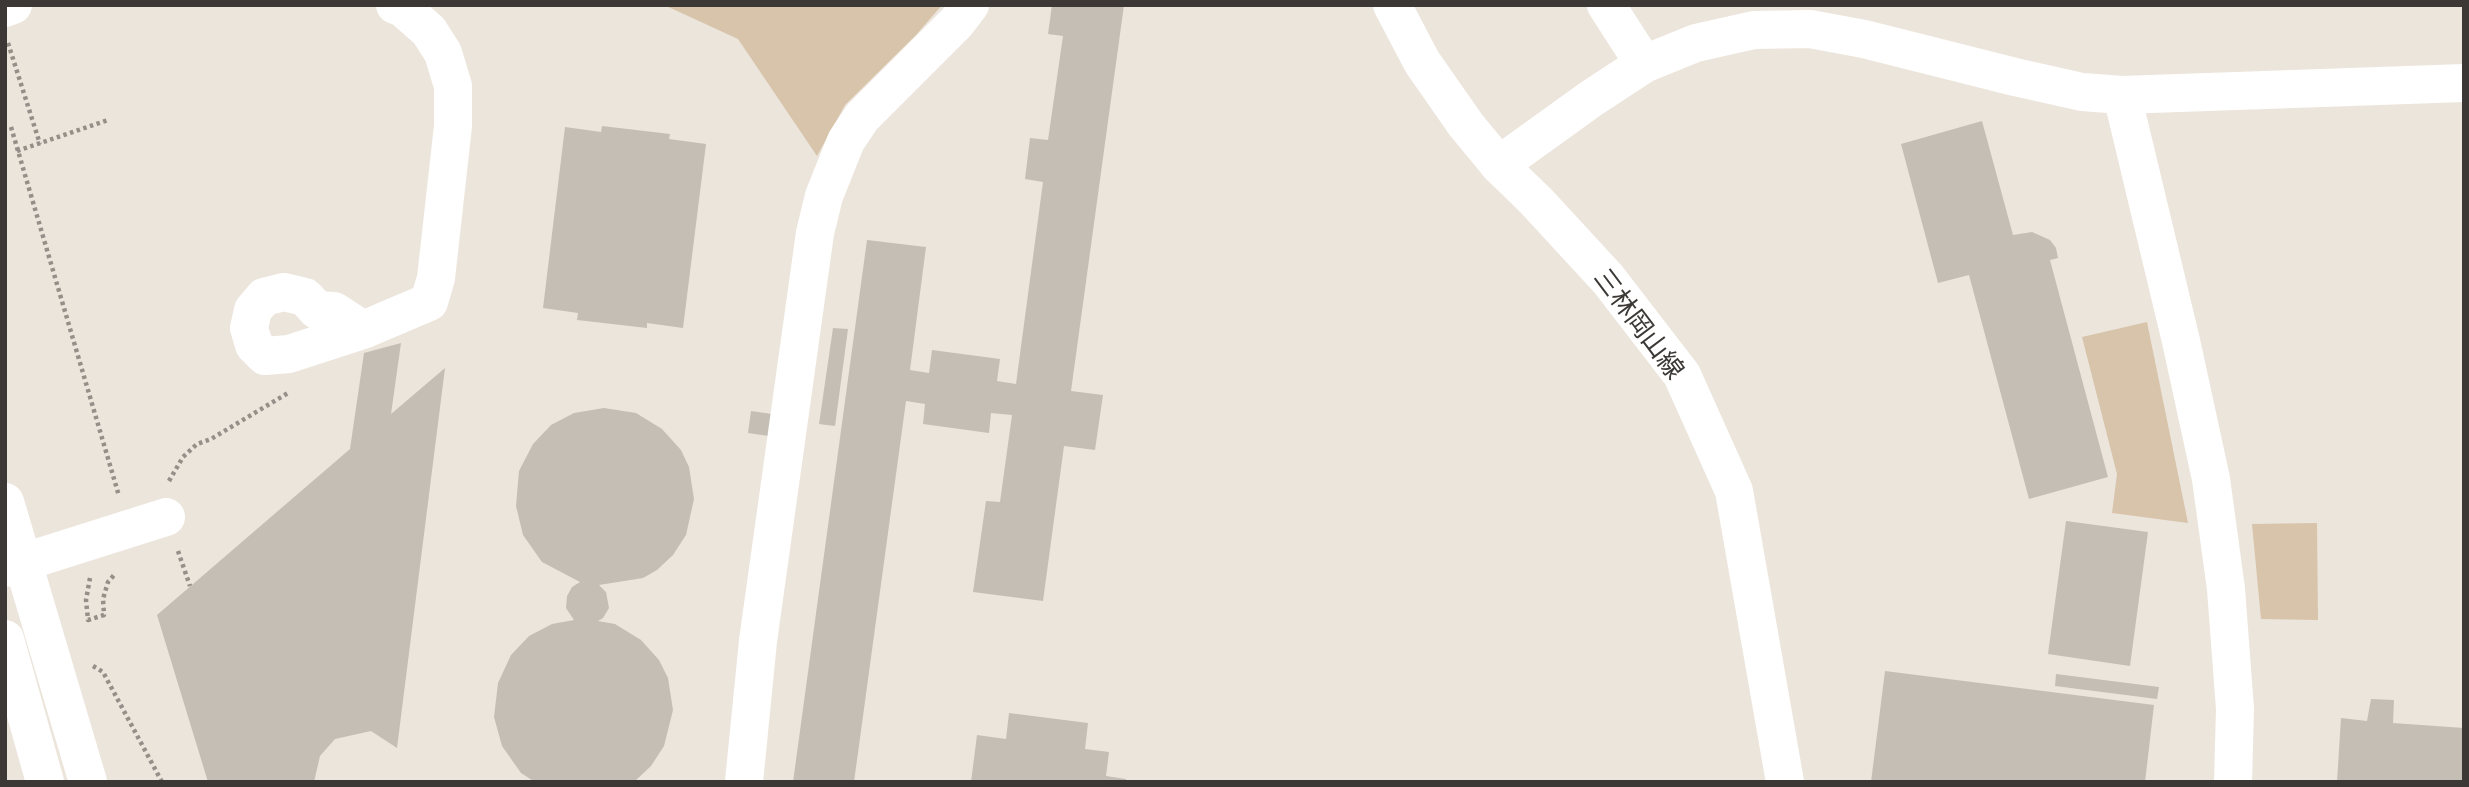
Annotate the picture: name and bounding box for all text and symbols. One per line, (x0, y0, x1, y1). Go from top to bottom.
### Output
street label: 三林岡山線 (1587, 263, 1691, 385)

